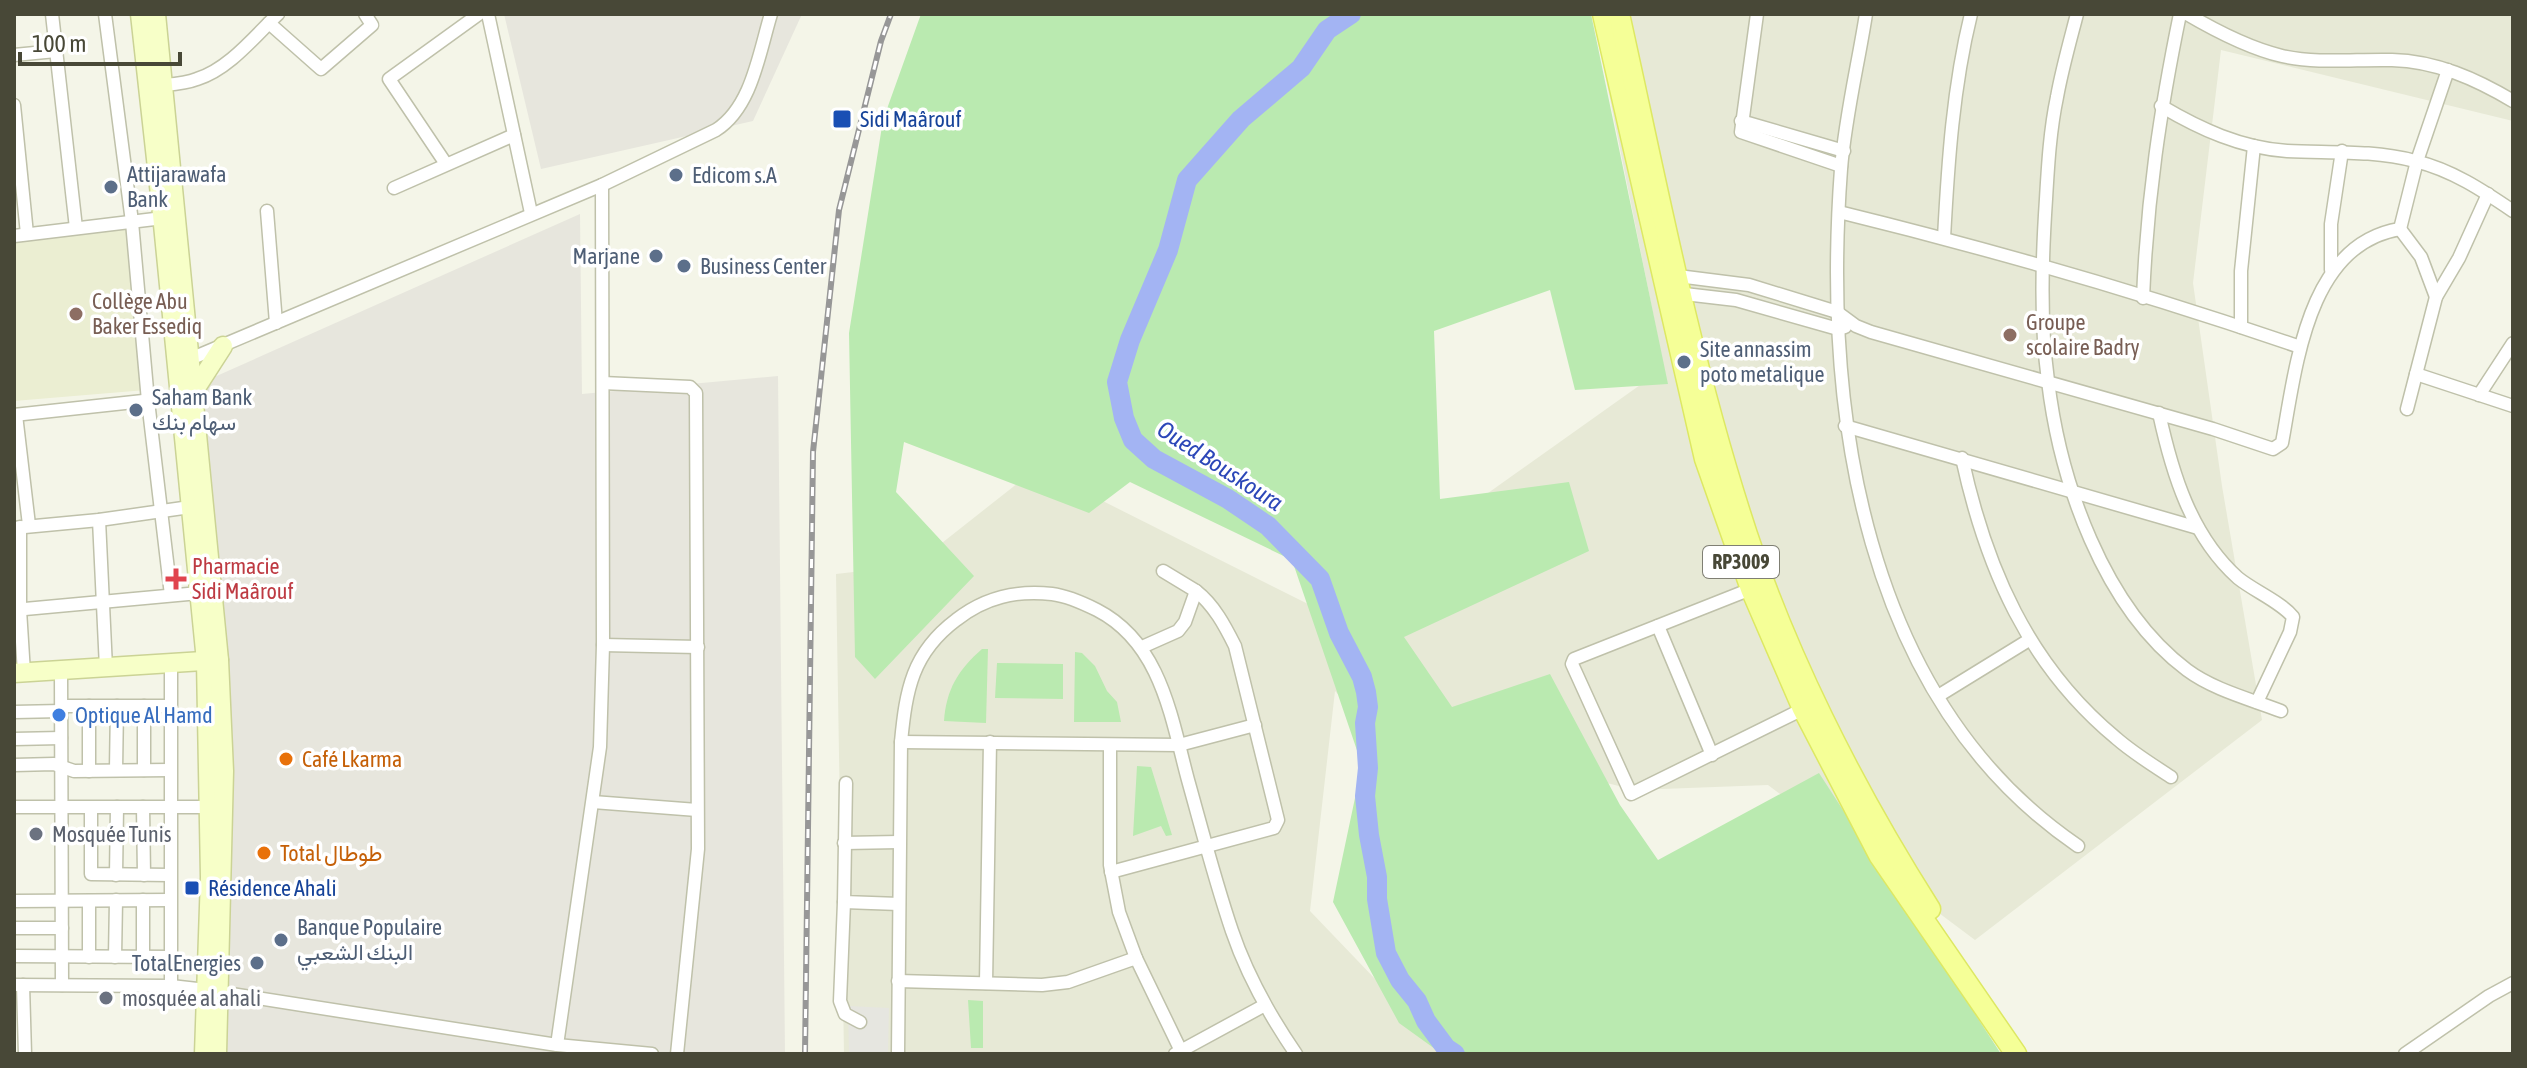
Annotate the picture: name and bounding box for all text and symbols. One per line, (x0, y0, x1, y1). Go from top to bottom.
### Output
scale bar (20, 16, 180, 66)
text: 100 m (32, 30, 86, 57)
place label: Sidi Maârouf (860, 106, 962, 132)
marker: Sidi Maârouf (831, 108, 853, 130)
place label: Attijarawafa Bank (127, 161, 227, 212)
place label: Edicom s.A (692, 162, 777, 188)
marker: Edicom s.A (667, 166, 685, 184)
marker: Attijarawafa Bank (102, 178, 120, 196)
place label: Marjane (573, 243, 640, 269)
marker: Marjane (647, 247, 665, 265)
place label: Business Center (700, 253, 827, 279)
marker: Business Center (675, 257, 693, 275)
place label: Collège Abu Baker Essediq (92, 288, 202, 339)
marker: Collège Abu Baker Essediq (67, 305, 85, 323)
place label: Groupe scolaire Badry (2026, 309, 2140, 360)
marker: Groupe scolaire Badry (2001, 326, 2019, 344)
place label: Site annassim poto metalique (1700, 336, 1825, 387)
marker: Site annassim poto metalique (1675, 353, 1693, 371)
place label: Saham Bank سهام بنك (152, 384, 253, 437)
marker: Saham Bank سهام بنك (127, 401, 145, 419)
water label: Oued Bouskoura (1153, 415, 1288, 516)
road number: RP3009 (1703, 546, 1779, 578)
place label: Pharmacie Sidi Maârouf (192, 553, 294, 604)
marker: Pharmacie Sidi Maârouf (167, 570, 185, 588)
place label: Optique Al Hamd (75, 702, 213, 728)
marker: Optique Al Hamd (50, 706, 68, 724)
place label: Café Lkarma (302, 746, 402, 772)
marker: Café Lkarma (277, 750, 295, 768)
place label: Mosquée Tunis (52, 821, 172, 847)
marker: Mosquée Tunis (27, 825, 45, 843)
place label: Total طوطال (280, 840, 382, 867)
marker: Total طوطال (255, 844, 273, 862)
place label: Résidence Ahali (208, 875, 337, 901)
marker: Résidence Ahali (183, 879, 201, 897)
place label: Banque Populaire البنك الشعبي (297, 914, 442, 971)
marker: Banque Populaire البنك الشعبي (272, 931, 290, 949)
place label: TotalEnergies (132, 950, 241, 976)
marker: TotalEnergies (248, 954, 266, 972)
place label: mosquée al ahali (122, 985, 261, 1011)
marker: mosquée al ahali (97, 989, 115, 1007)

